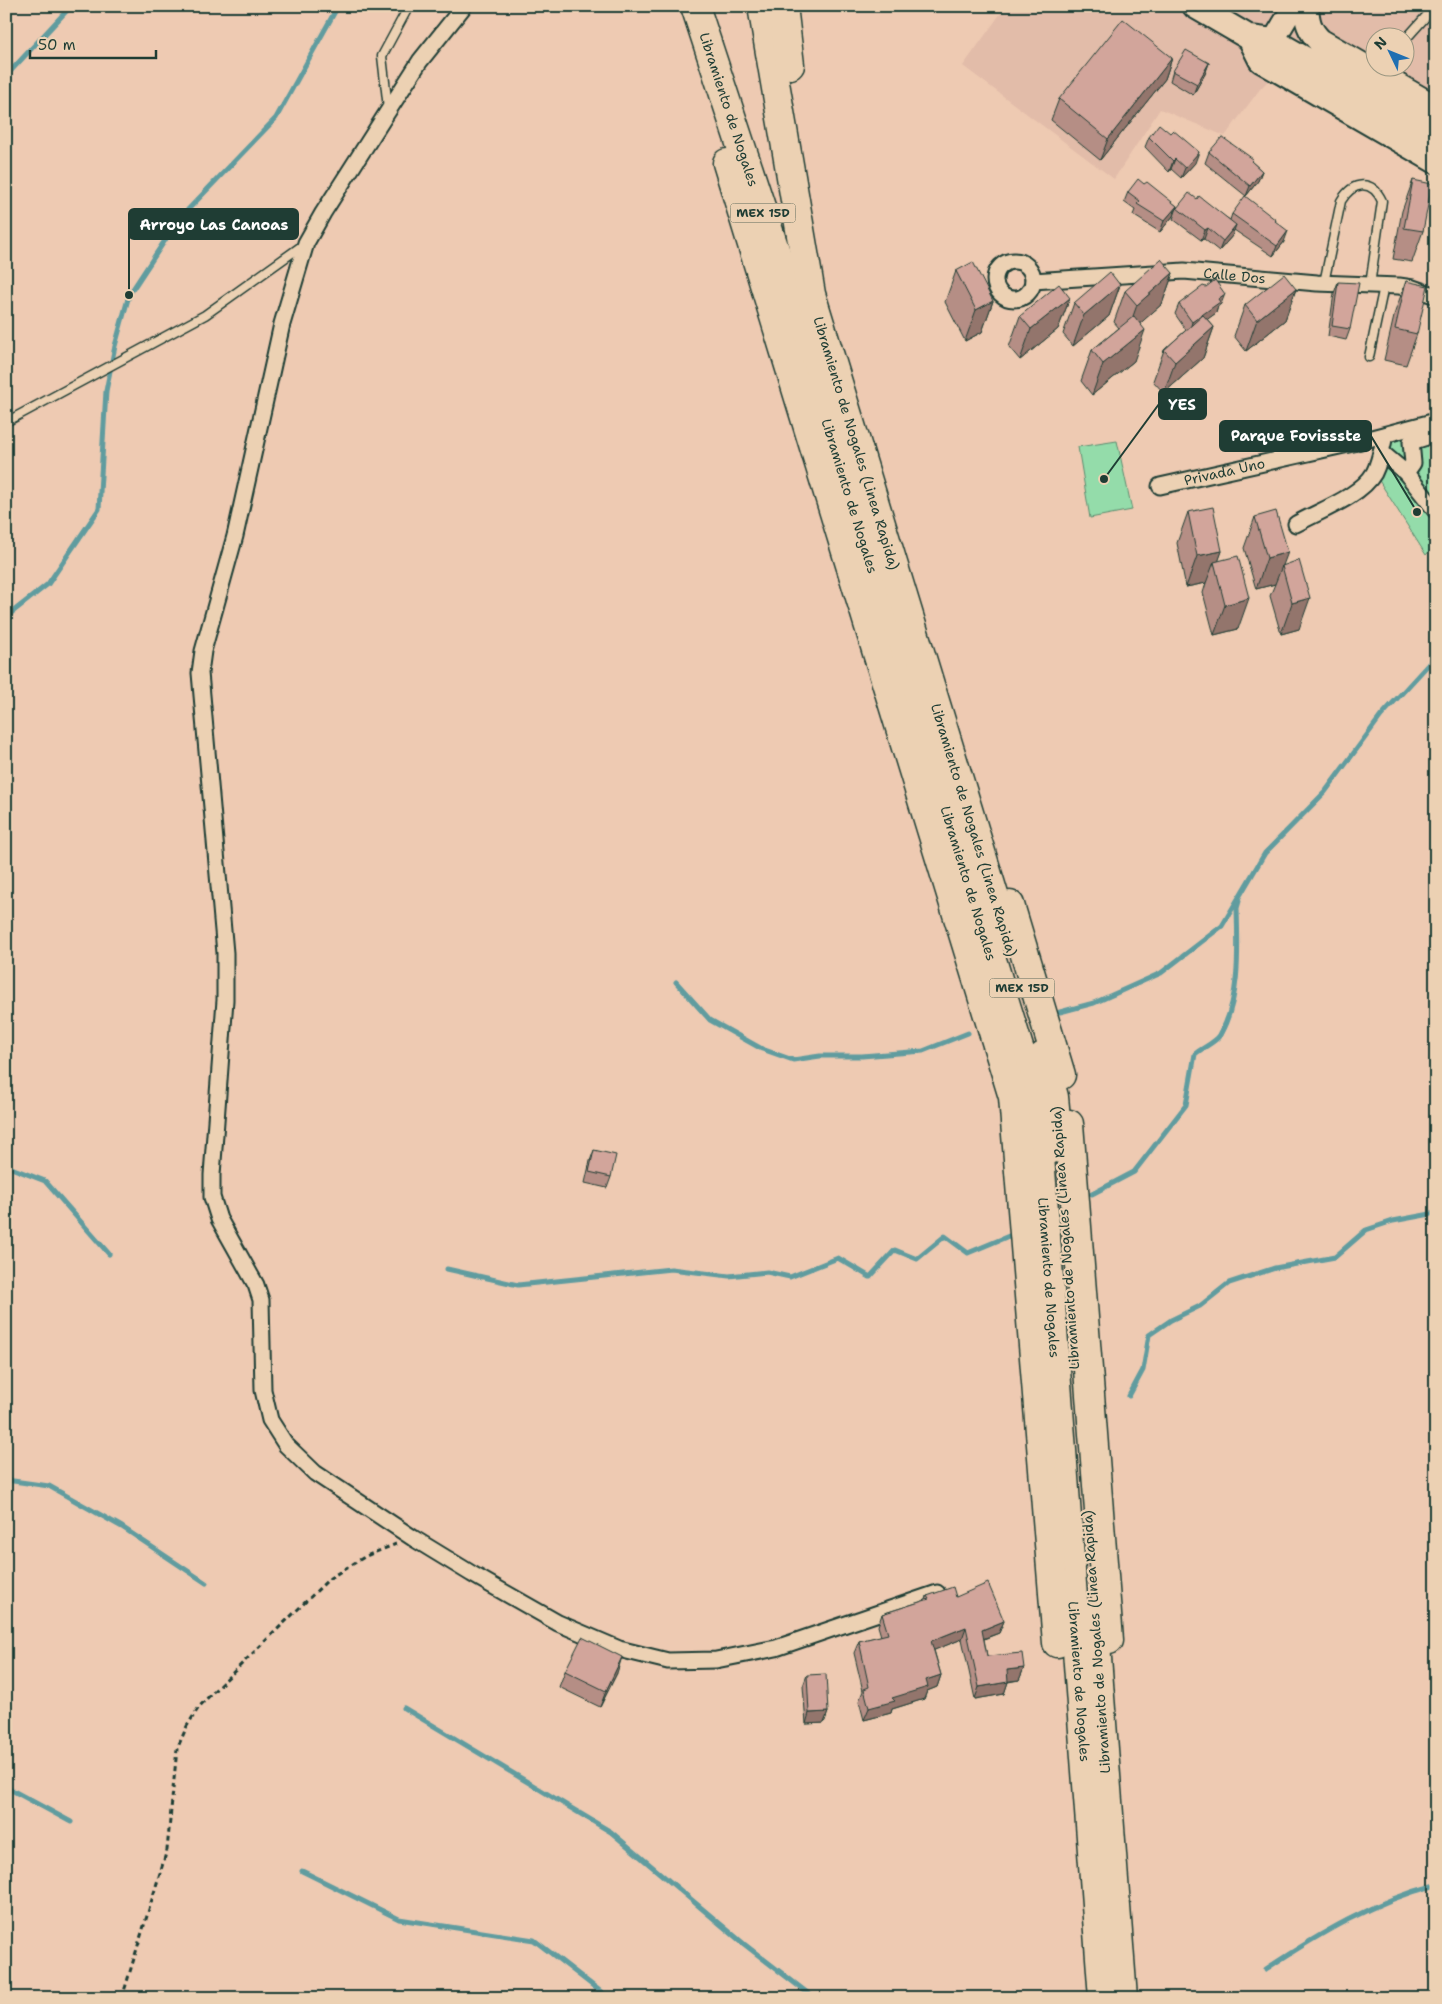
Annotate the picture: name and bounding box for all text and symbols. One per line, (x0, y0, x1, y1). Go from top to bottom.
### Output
scale bar (30, 28, 156, 60)
north arrow (1364, 28, 1414, 78)
street label: Libramiento de Nogales (695, 30, 763, 189)
text: N (1370, 33, 1391, 53)
text: 50 m (38, 35, 76, 55)
road number: MEX 15D (730, 204, 796, 222)
callout: Arroyo Las Canoas (129, 209, 298, 239)
text: Arroyo Las Canoas (139, 215, 289, 235)
street label: Calle Dos (1203, 264, 1266, 287)
street label: Libramiento de Nogales (Linea Rapida) (809, 314, 903, 572)
callout: YES (1159, 389, 1206, 419)
text: YES (1168, 395, 1196, 415)
street label: Libramiento de Nogales (818, 416, 882, 574)
callout: Parque Fovissste (1220, 421, 1371, 451)
text: Parque Fovissste (1231, 426, 1361, 446)
street label: Privada Uno (1182, 454, 1267, 489)
street label: Libramiento de Nogales (Linea Rapida) (927, 701, 1021, 959)
street label: Libramiento de Nogales (937, 803, 1001, 961)
road number: MEX 15D (990, 978, 1054, 998)
street label: Libramiento de Nogales (Linea Rapida) (1047, 1106, 1083, 1370)
street label: Libramiento de Nogales (1035, 1196, 1063, 1358)
street label: Libramiento de Nogales (Linea Rapida) (1078, 1510, 1114, 1774)
street label: Libramiento de Nogales (1065, 1600, 1093, 1762)

